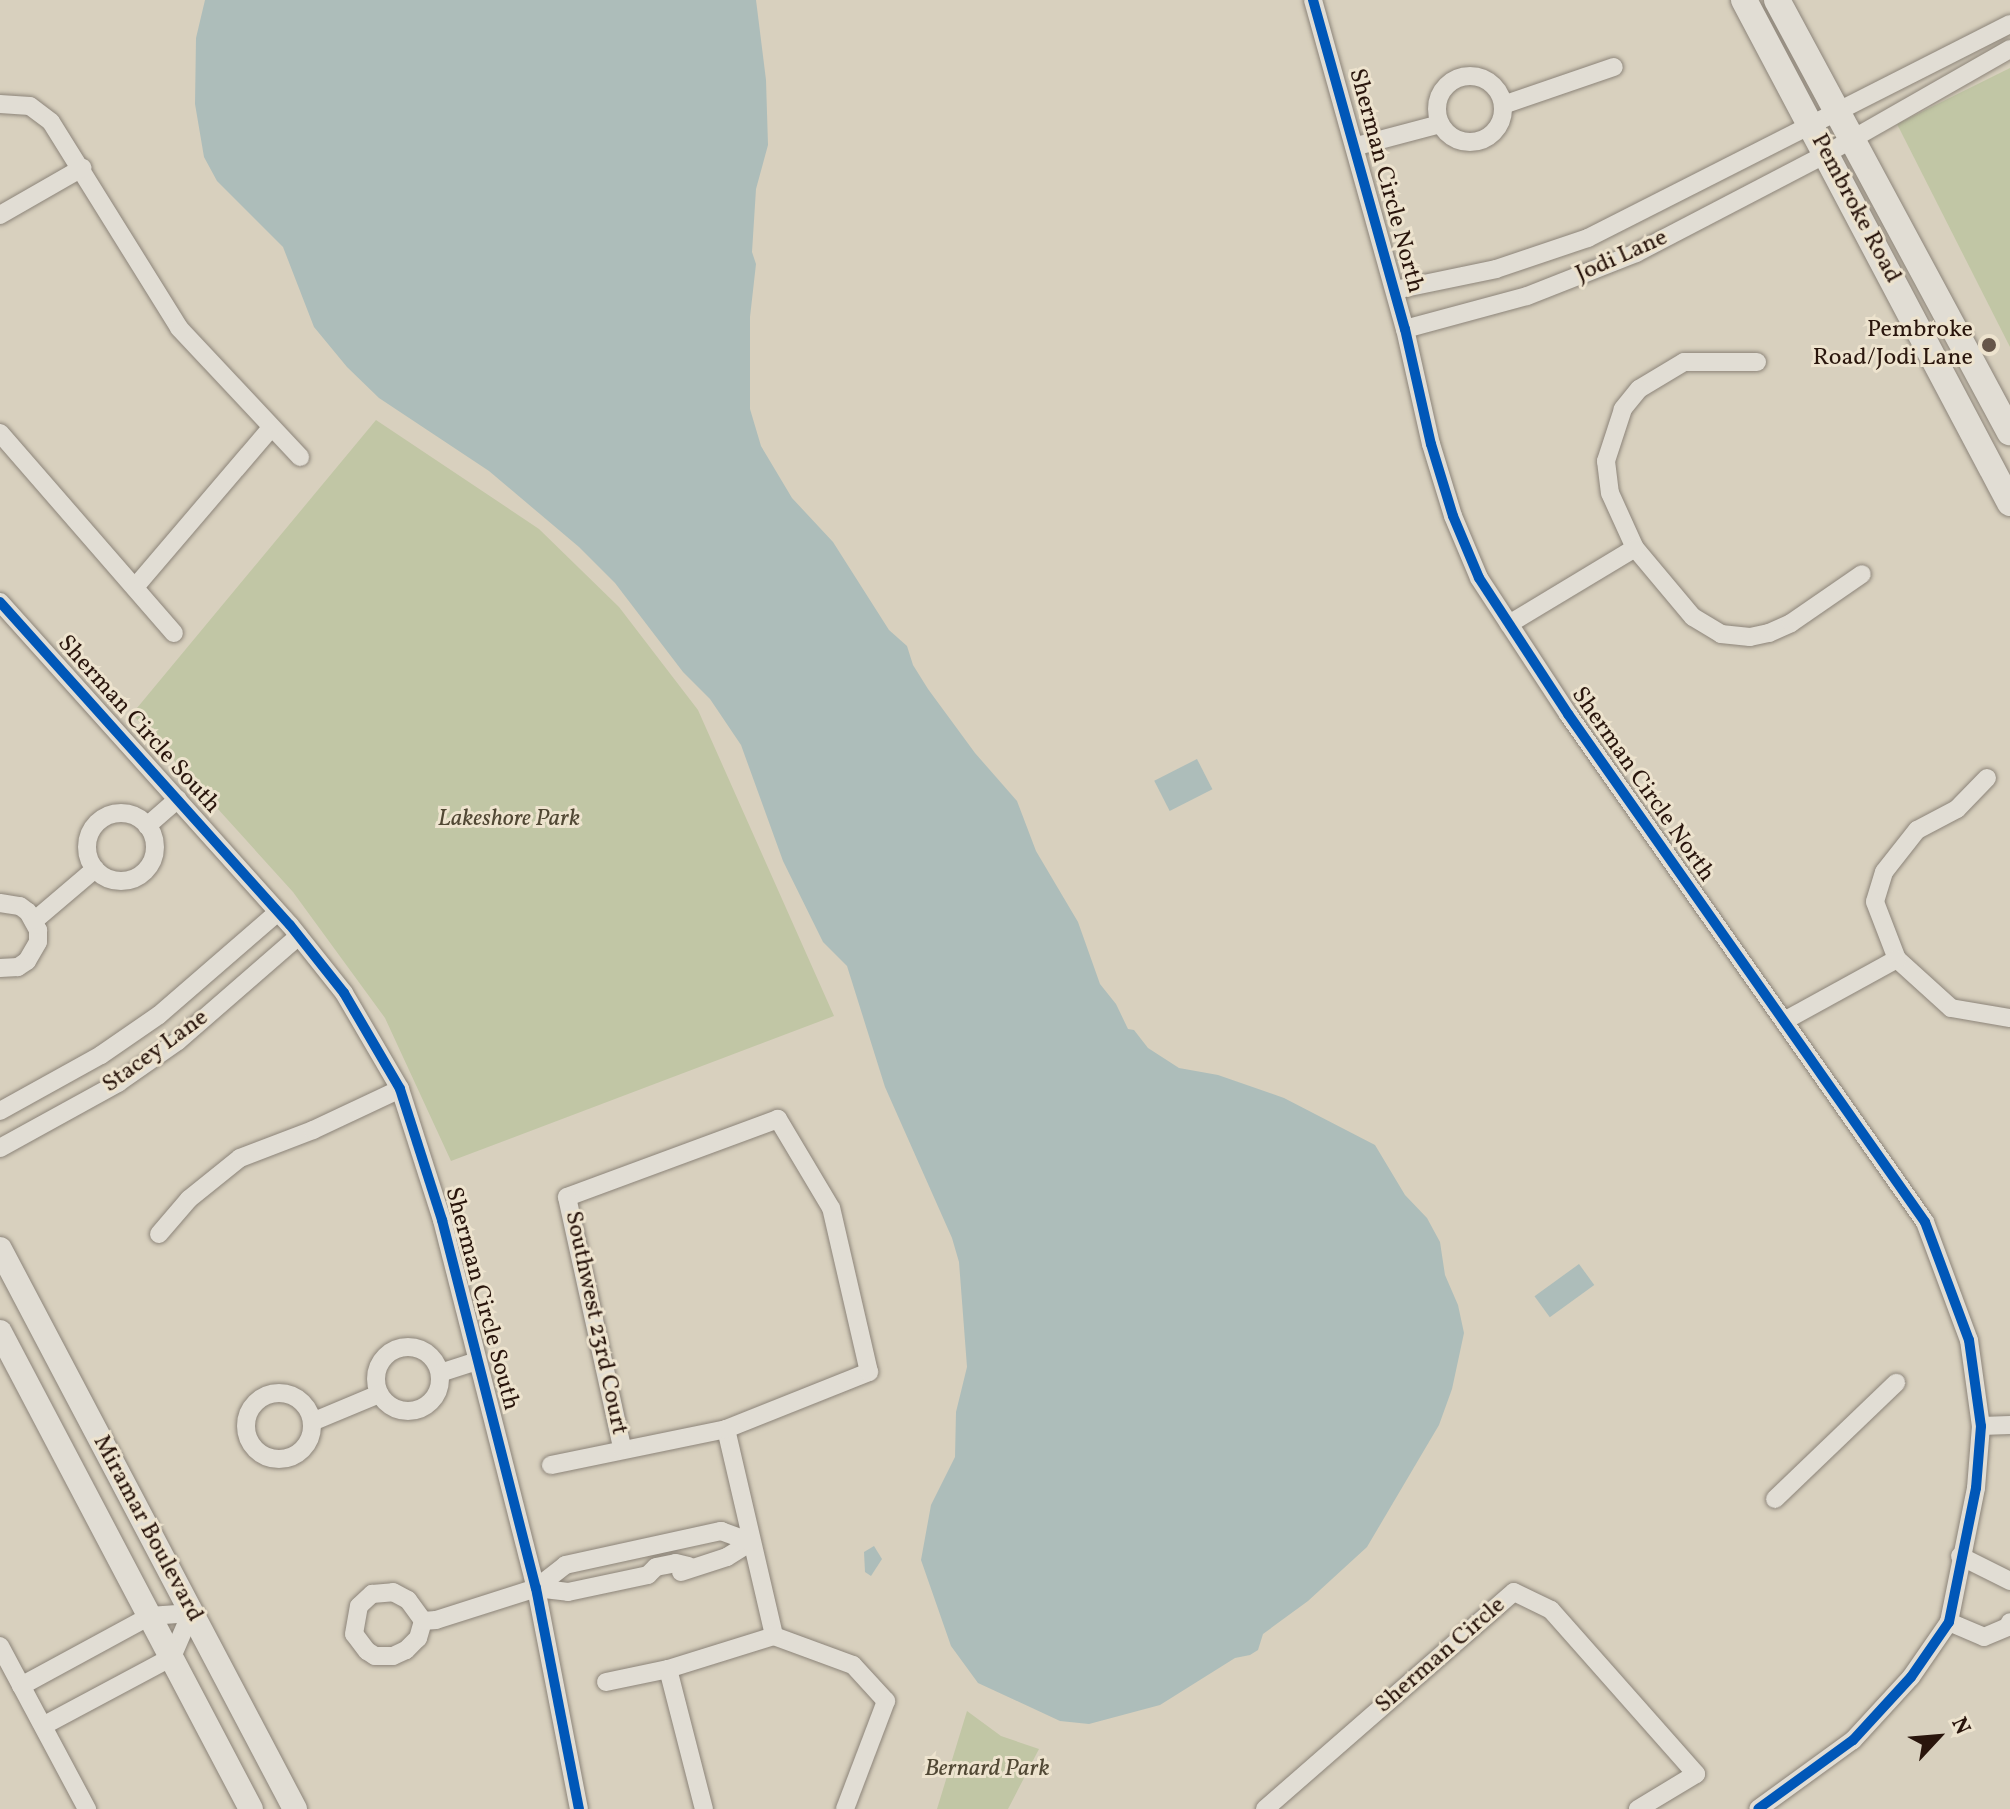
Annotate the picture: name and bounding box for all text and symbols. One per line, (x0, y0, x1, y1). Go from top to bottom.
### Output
street label: Sherman Circle North (1341, 66, 1429, 296)
street label: Pembroke Road (1804, 129, 1906, 289)
street label: Jodi Lane (1572, 224, 1672, 290)
place label: Pembroke Road/Jodi Lane (1813, 317, 1973, 373)
marker: Pembroke Road/Jodi Lane (1980, 336, 1998, 354)
street label: Sherman Circle South (50, 630, 226, 820)
street label: Sherman Circle North (1564, 682, 1720, 888)
park label: Lakeshore Park (438, 806, 580, 834)
street label: Stacey Lane (97, 1004, 215, 1100)
street label: Sherman Circle South (437, 1184, 525, 1414)
street label: Southwest 23rd Court (557, 1209, 633, 1437)
street label: Miramar Boulevard (86, 1431, 208, 1627)
street label: Sherman Circle (1370, 1592, 1512, 1720)
north arrow (1898, 1697, 1978, 1777)
text: N (1943, 1712, 1977, 1740)
park label: Bernard Park (924, 1756, 1050, 1784)

